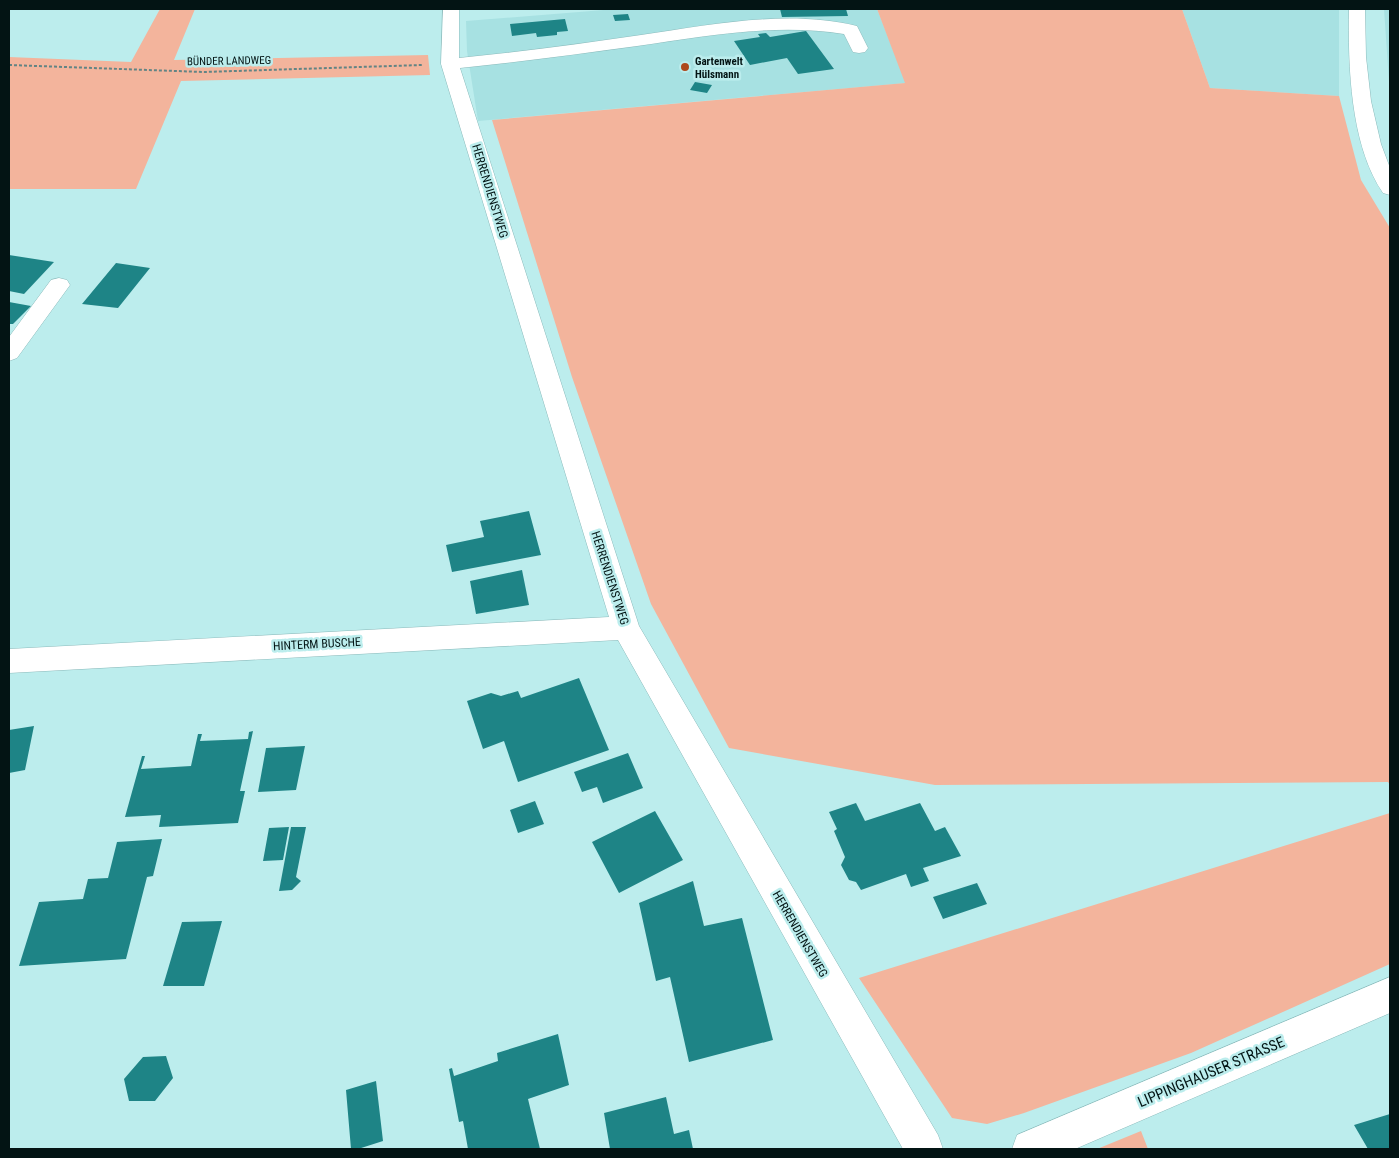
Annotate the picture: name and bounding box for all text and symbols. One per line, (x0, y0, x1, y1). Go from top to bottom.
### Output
street label: BÜNDER LANDWEG (187, 54, 271, 68)
place label: Gartenwelt Hülsmann (695, 55, 744, 81)
marker: Gartenwelt Hülsmann (679, 61, 691, 73)
street label: HERRENDIENSTWEG (469, 142, 511, 240)
street label: HERRENDIENSTWEG (588, 529, 632, 627)
street label: HINTERM BUSCHE (273, 635, 361, 653)
street label: HERRENDIENSTWEG (770, 888, 830, 980)
street label: LIPPINGHAUSER STRASSE (1135, 1033, 1287, 1111)

